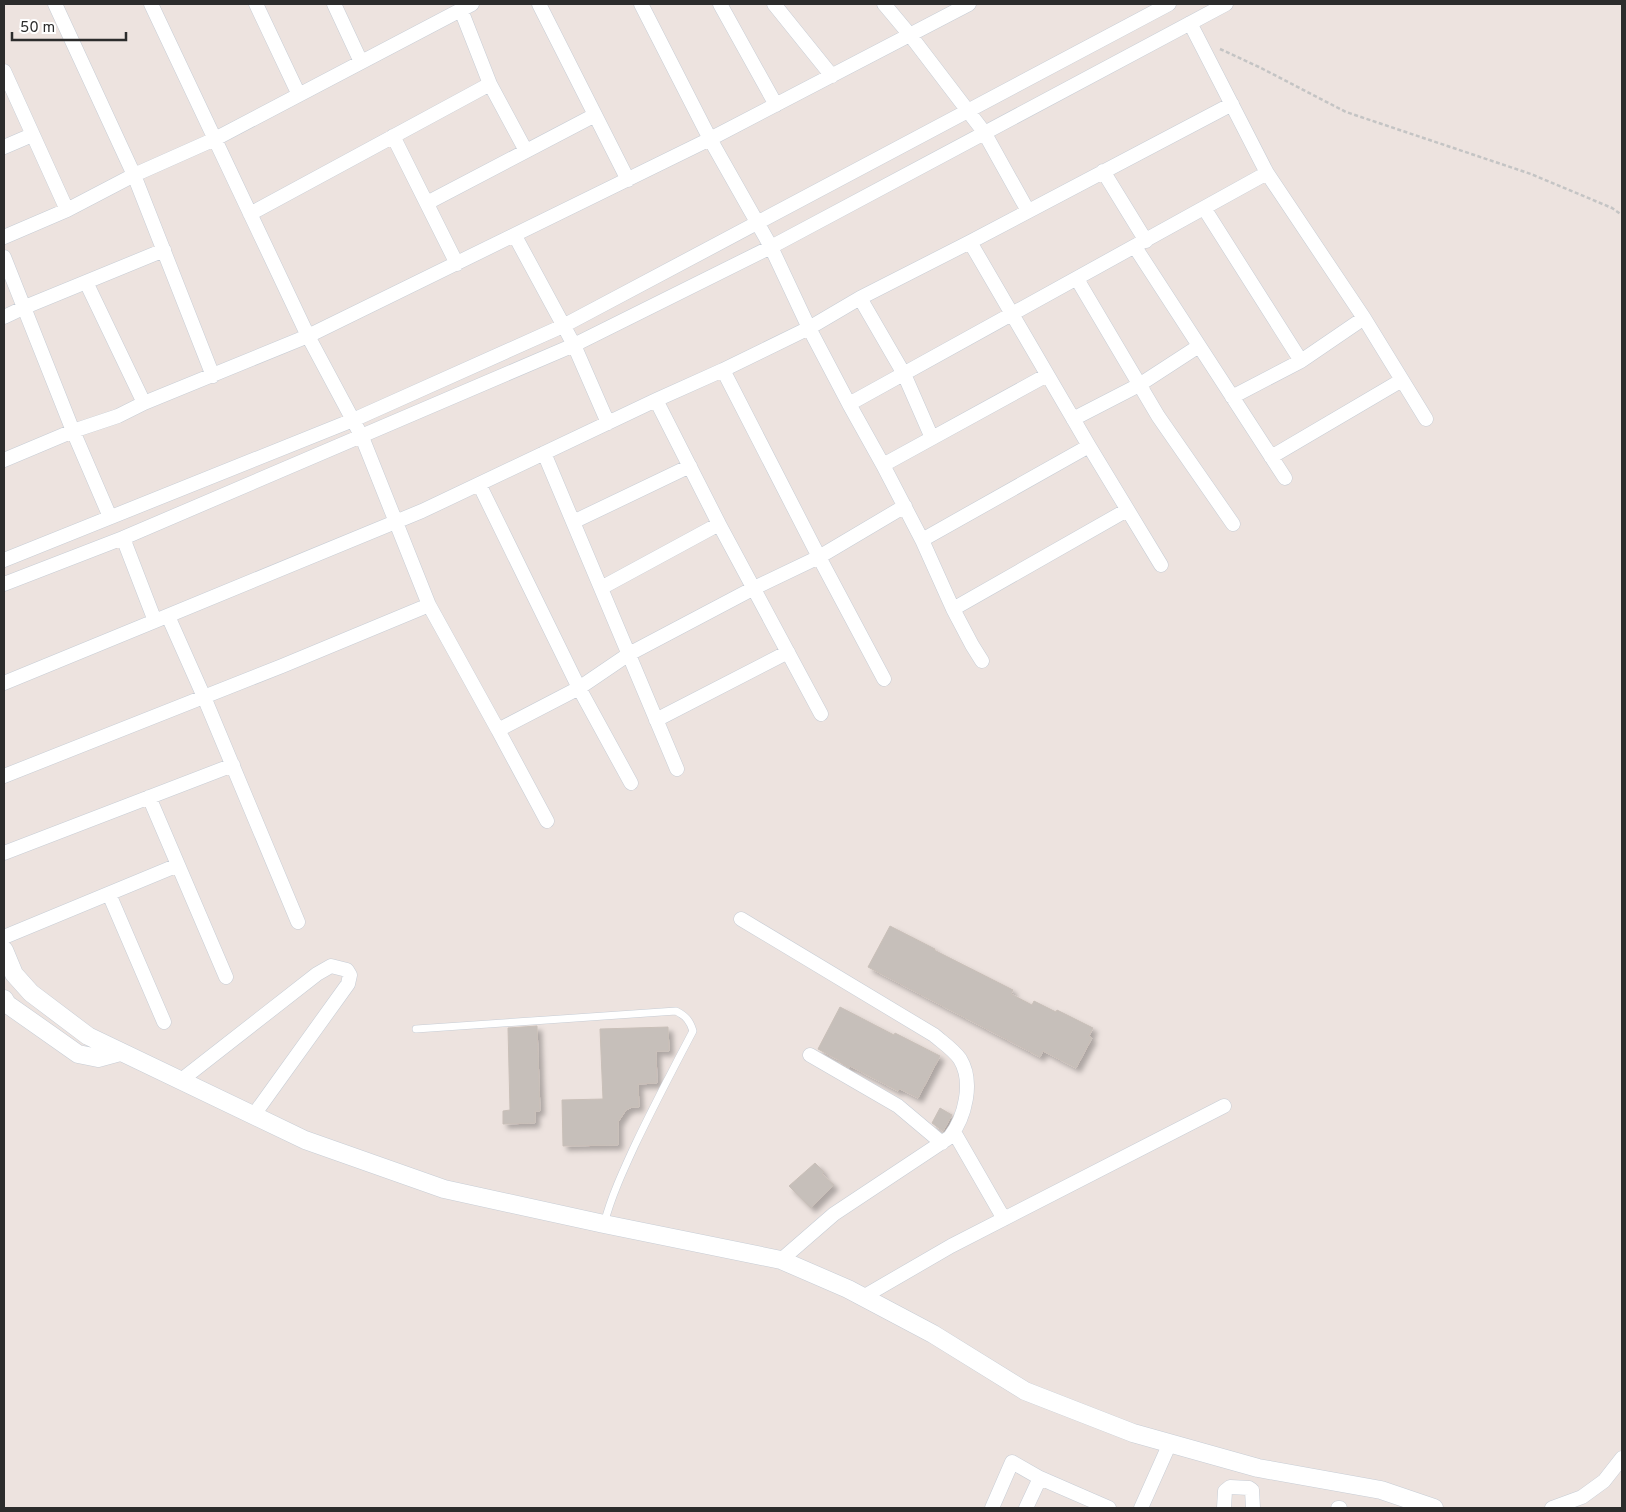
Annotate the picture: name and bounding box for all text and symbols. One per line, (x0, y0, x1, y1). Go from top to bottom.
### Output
scale bar (12, 10, 126, 42)
text: 50 m (20, 19, 55, 38)

